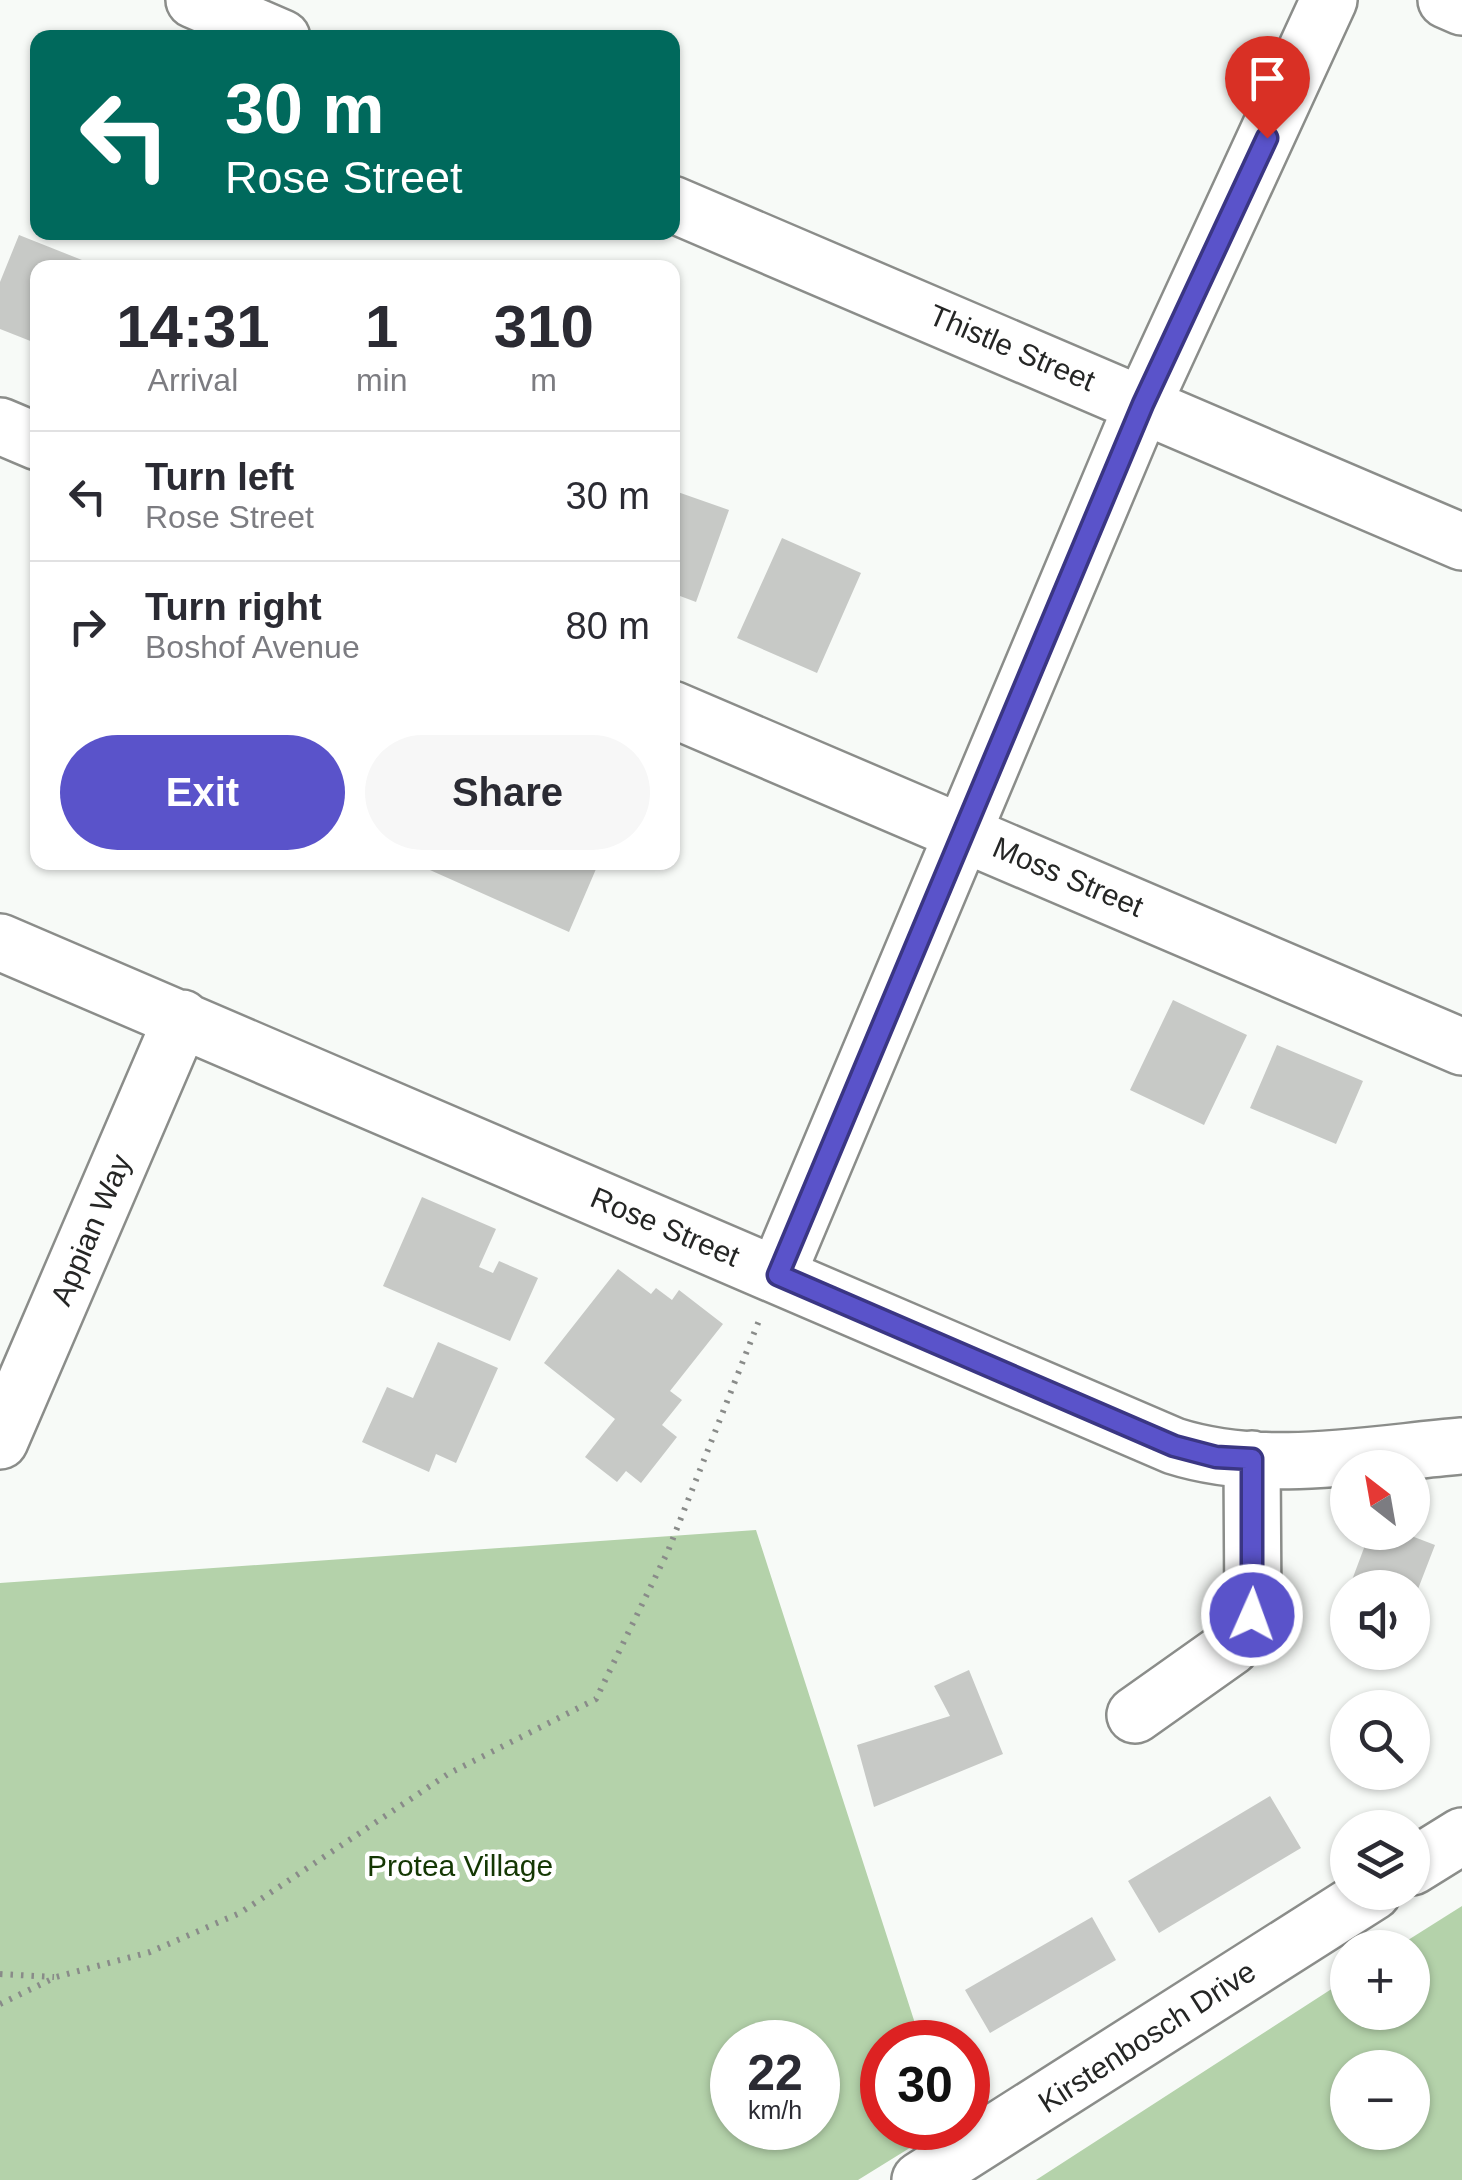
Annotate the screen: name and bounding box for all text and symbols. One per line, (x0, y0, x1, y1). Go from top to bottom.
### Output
pin (1225, 36, 1310, 139)
icon: arrive (1240, 51, 1295, 106)
icon: left (60, 70, 190, 200)
text: 30 m (225, 70, 385, 148)
text: Rose Street (225, 152, 463, 203)
text: 14:31 (116, 293, 270, 360)
text: 1 (365, 293, 398, 360)
text: 310 (494, 293, 594, 360)
street label: Thistle Street (924, 298, 1101, 398)
text: Arrival (148, 362, 238, 398)
text: min (356, 362, 407, 398)
text: m (530, 362, 557, 398)
text: Turn left (145, 456, 294, 498)
icon: left (60, 469, 115, 524)
text: 30 m (566, 475, 650, 517)
text: Rose Street (145, 499, 314, 535)
text: Turn right (145, 586, 322, 628)
icon: right (60, 599, 115, 654)
text: 80 m (566, 605, 650, 647)
text: Boshof Avenue (145, 629, 360, 665)
button: Exit (60, 735, 345, 850)
button: Share (365, 735, 650, 850)
street label: Moss Street (988, 830, 1149, 923)
street label: Appian Way (44, 1149, 137, 1310)
street label: Rose Street (586, 1180, 745, 1273)
north arrow (1330, 1450, 1430, 1550)
map controls (1330, 1450, 1430, 2150)
position arrow (1200, 1563, 1304, 1667)
button: sound (1330, 1570, 1430, 1670)
button: search (1330, 1690, 1430, 1790)
button: layers (1330, 1810, 1430, 1910)
park label: Protea Village (367, 1849, 553, 1882)
button: + (1330, 1930, 1430, 2030)
street label: Kirstenbosch Drive (1032, 1954, 1261, 2119)
speed limit sign: 30 (860, 2020, 990, 2150)
text: 22 (747, 2045, 803, 2101)
button: − (1330, 2050, 1430, 2150)
text: km/h (748, 2096, 802, 2124)

